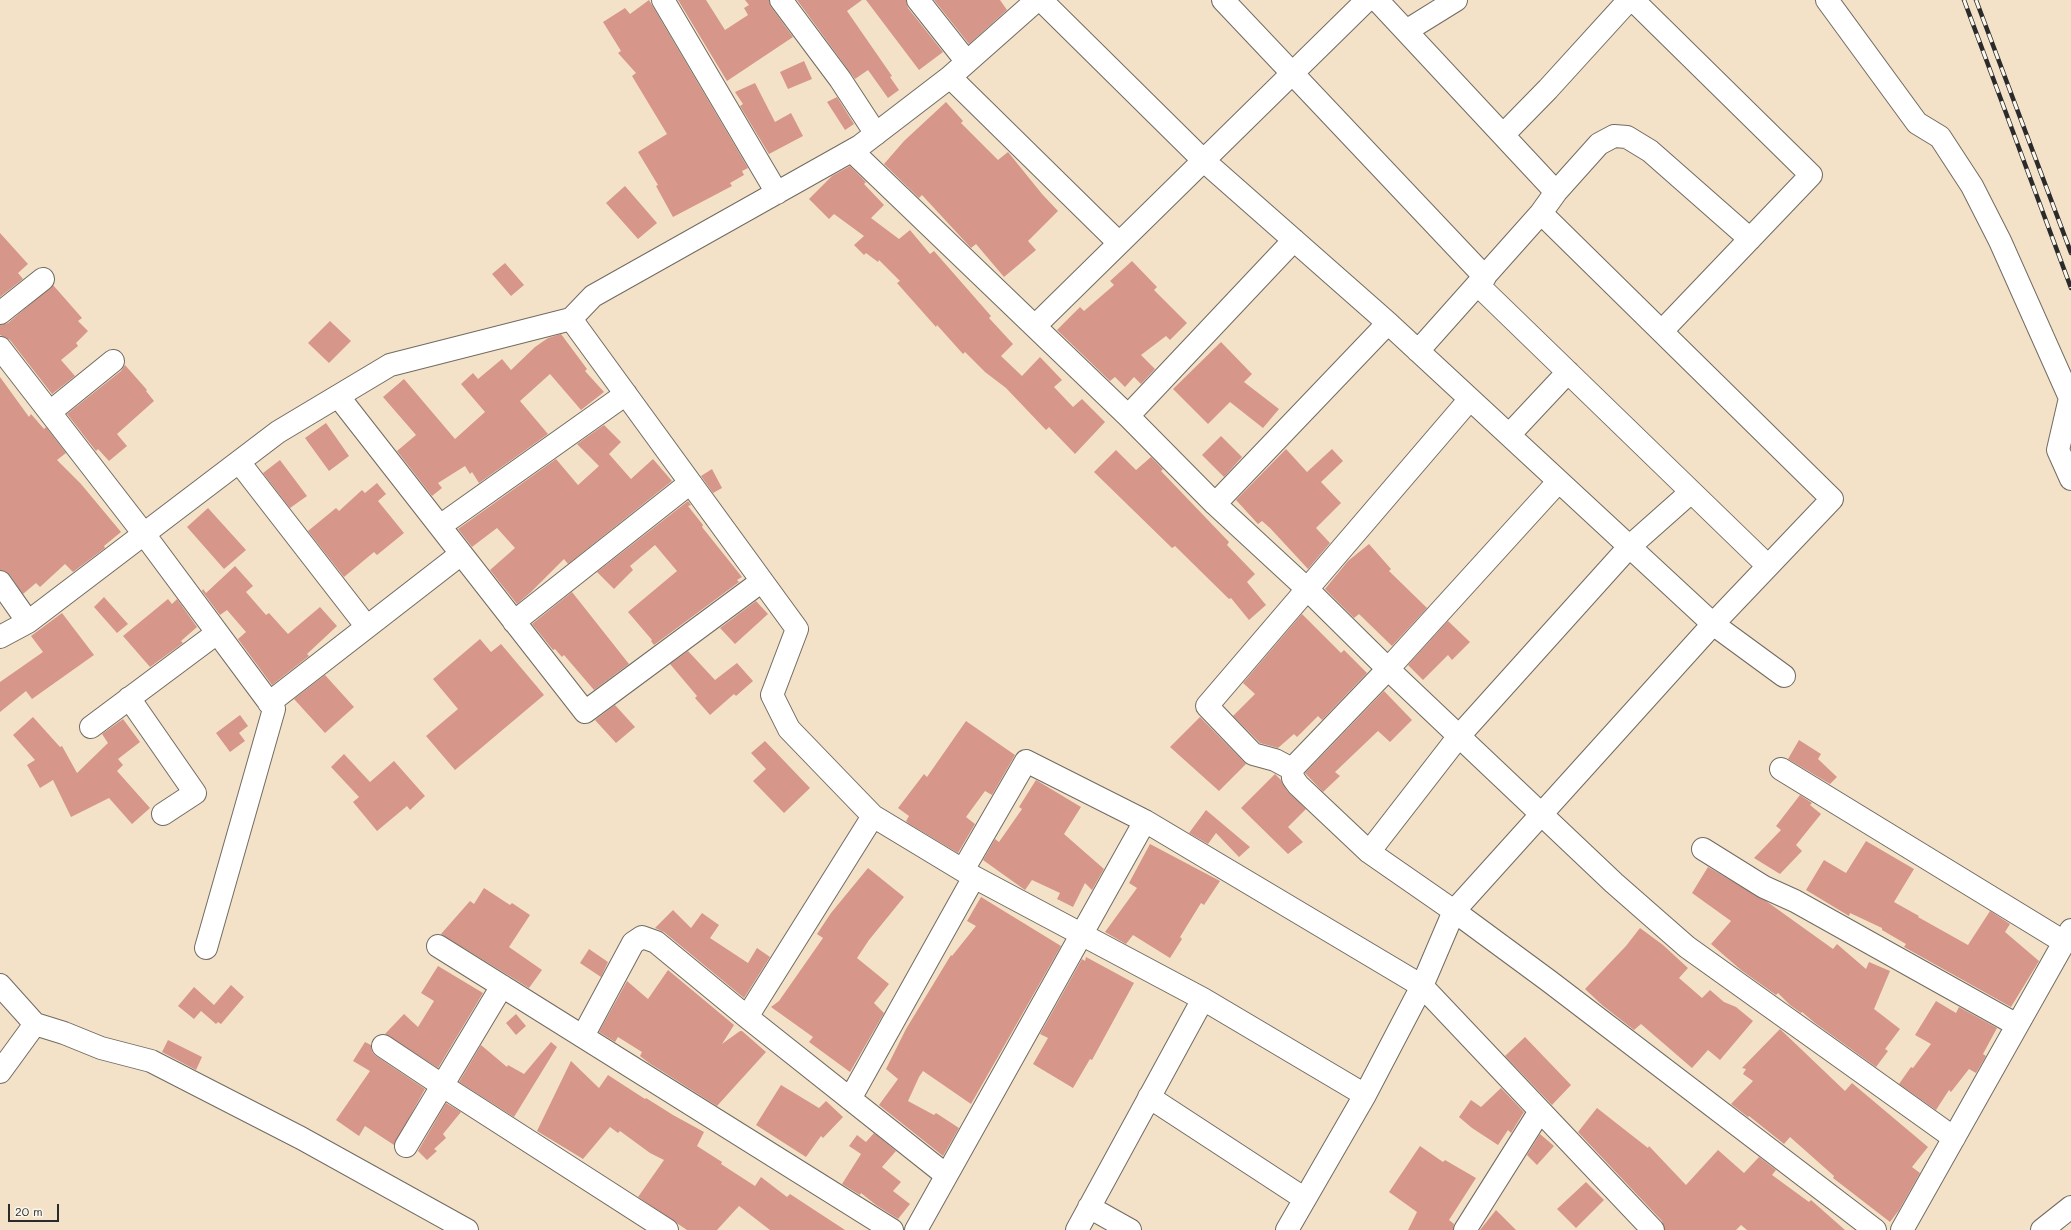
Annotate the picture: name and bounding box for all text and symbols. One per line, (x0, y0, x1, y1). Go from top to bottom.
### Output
scale bar (10, 1196, 61, 1222)
text: 20 m (15, 1203, 43, 1219)

